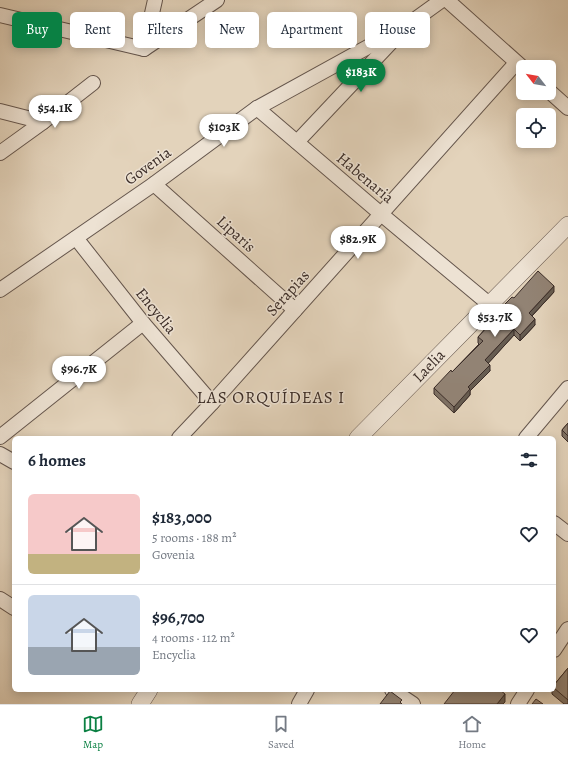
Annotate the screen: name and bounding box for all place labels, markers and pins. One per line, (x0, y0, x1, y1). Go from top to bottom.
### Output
pin: $183K (333, 59, 389, 93)
pin: $54.1K (22, 95, 88, 129)
pin: $103K (196, 114, 252, 148)
pin: $82.9K (325, 226, 391, 260)
pin: $53.7K (462, 304, 528, 338)
pin: $96.7K (46, 356, 112, 390)

